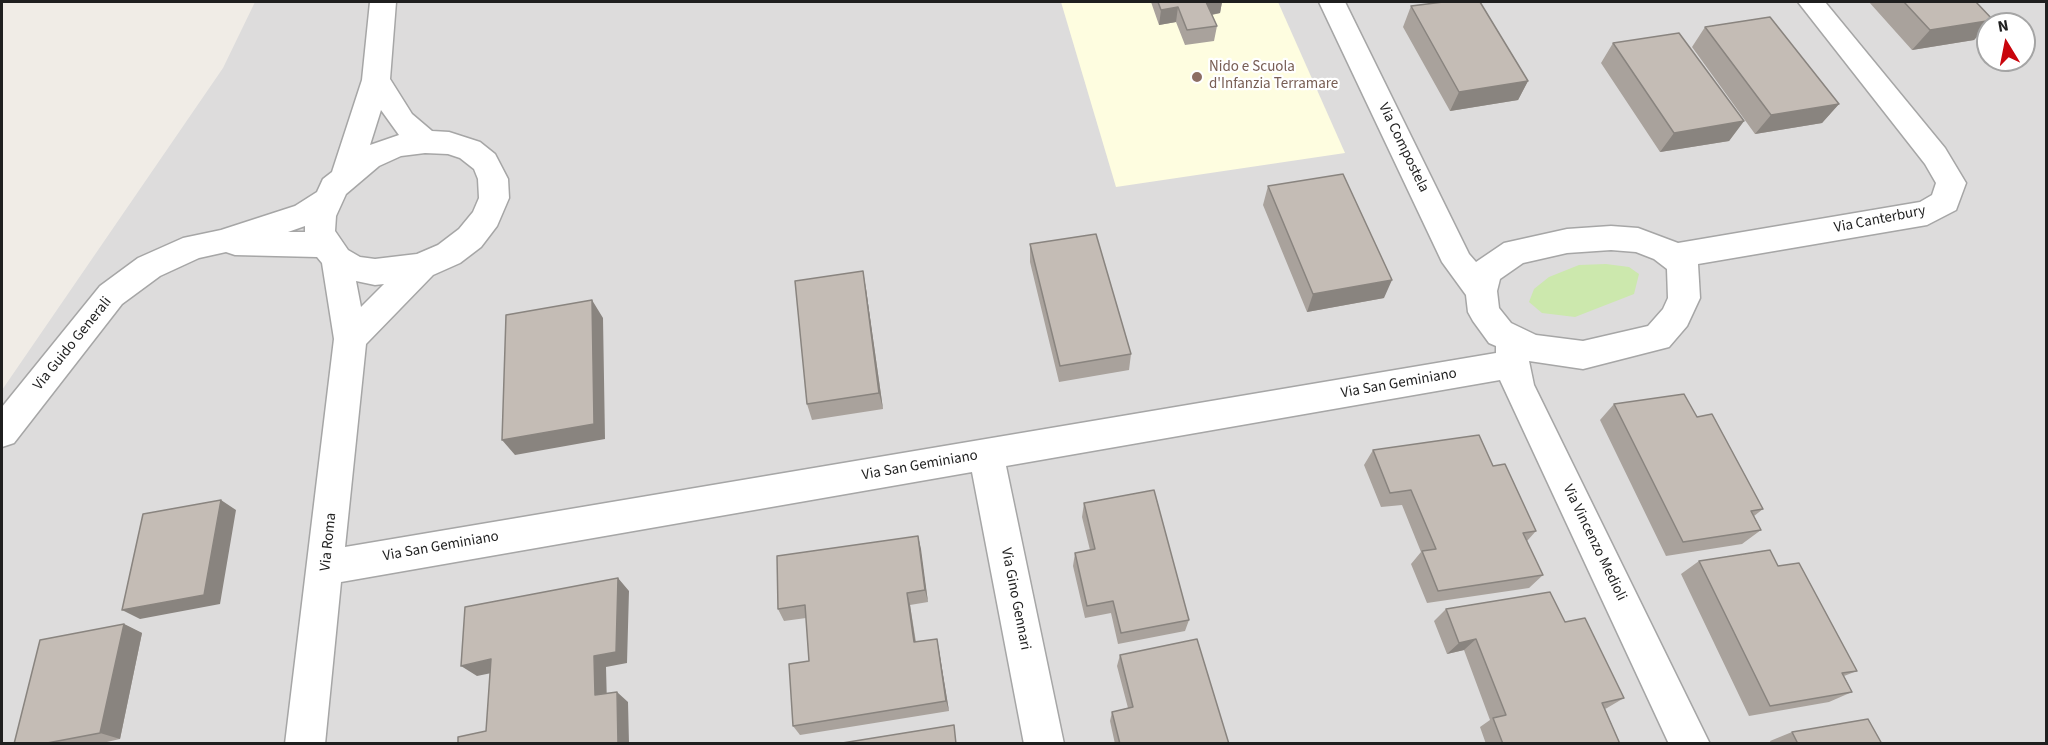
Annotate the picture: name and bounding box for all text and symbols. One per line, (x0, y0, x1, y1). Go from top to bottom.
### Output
north arrow (1976, 12, 2036, 72)
text: N (1996, 14, 2010, 38)
place label: Nido e Scuola d'Infanzia Terramare (1209, 59, 1338, 94)
marker: Nido e Scuola d'Infanzia Terramare (1190, 70, 1204, 84)
street label: Via Compostela (1374, 100, 1432, 196)
street label: Via Canterbury (1833, 202, 1927, 238)
street label: Via Guido Generali (30, 294, 116, 394)
street label: Via San Geminiano (1340, 365, 1458, 403)
street label: Via San Geminiano (861, 447, 979, 485)
street label: Via Vincenzo Medioli (1558, 482, 1630, 604)
street label: Via Roma (317, 512, 341, 572)
street label: Via San Geminiano (382, 528, 500, 566)
street label: Via Gino Gennari (996, 546, 1034, 652)

